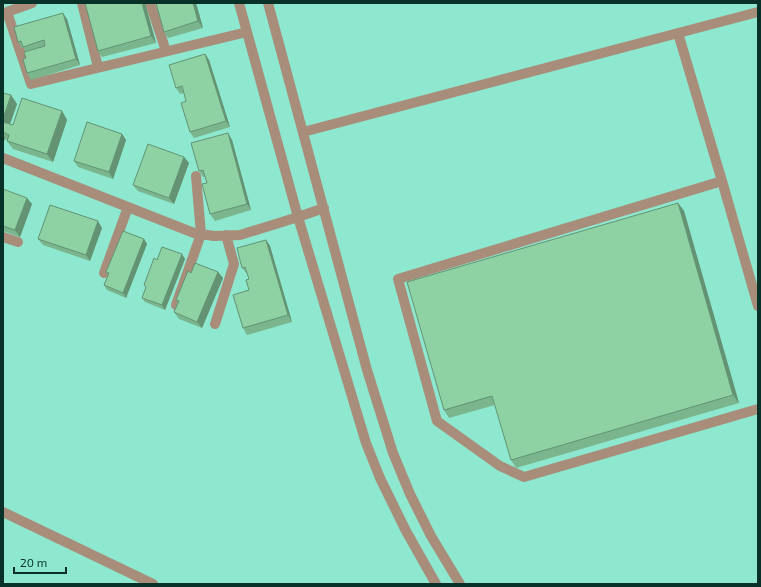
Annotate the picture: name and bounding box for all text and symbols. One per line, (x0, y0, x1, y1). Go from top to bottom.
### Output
scale bar (14, 549, 66, 575)
text: 20 m (20, 555, 47, 569)

